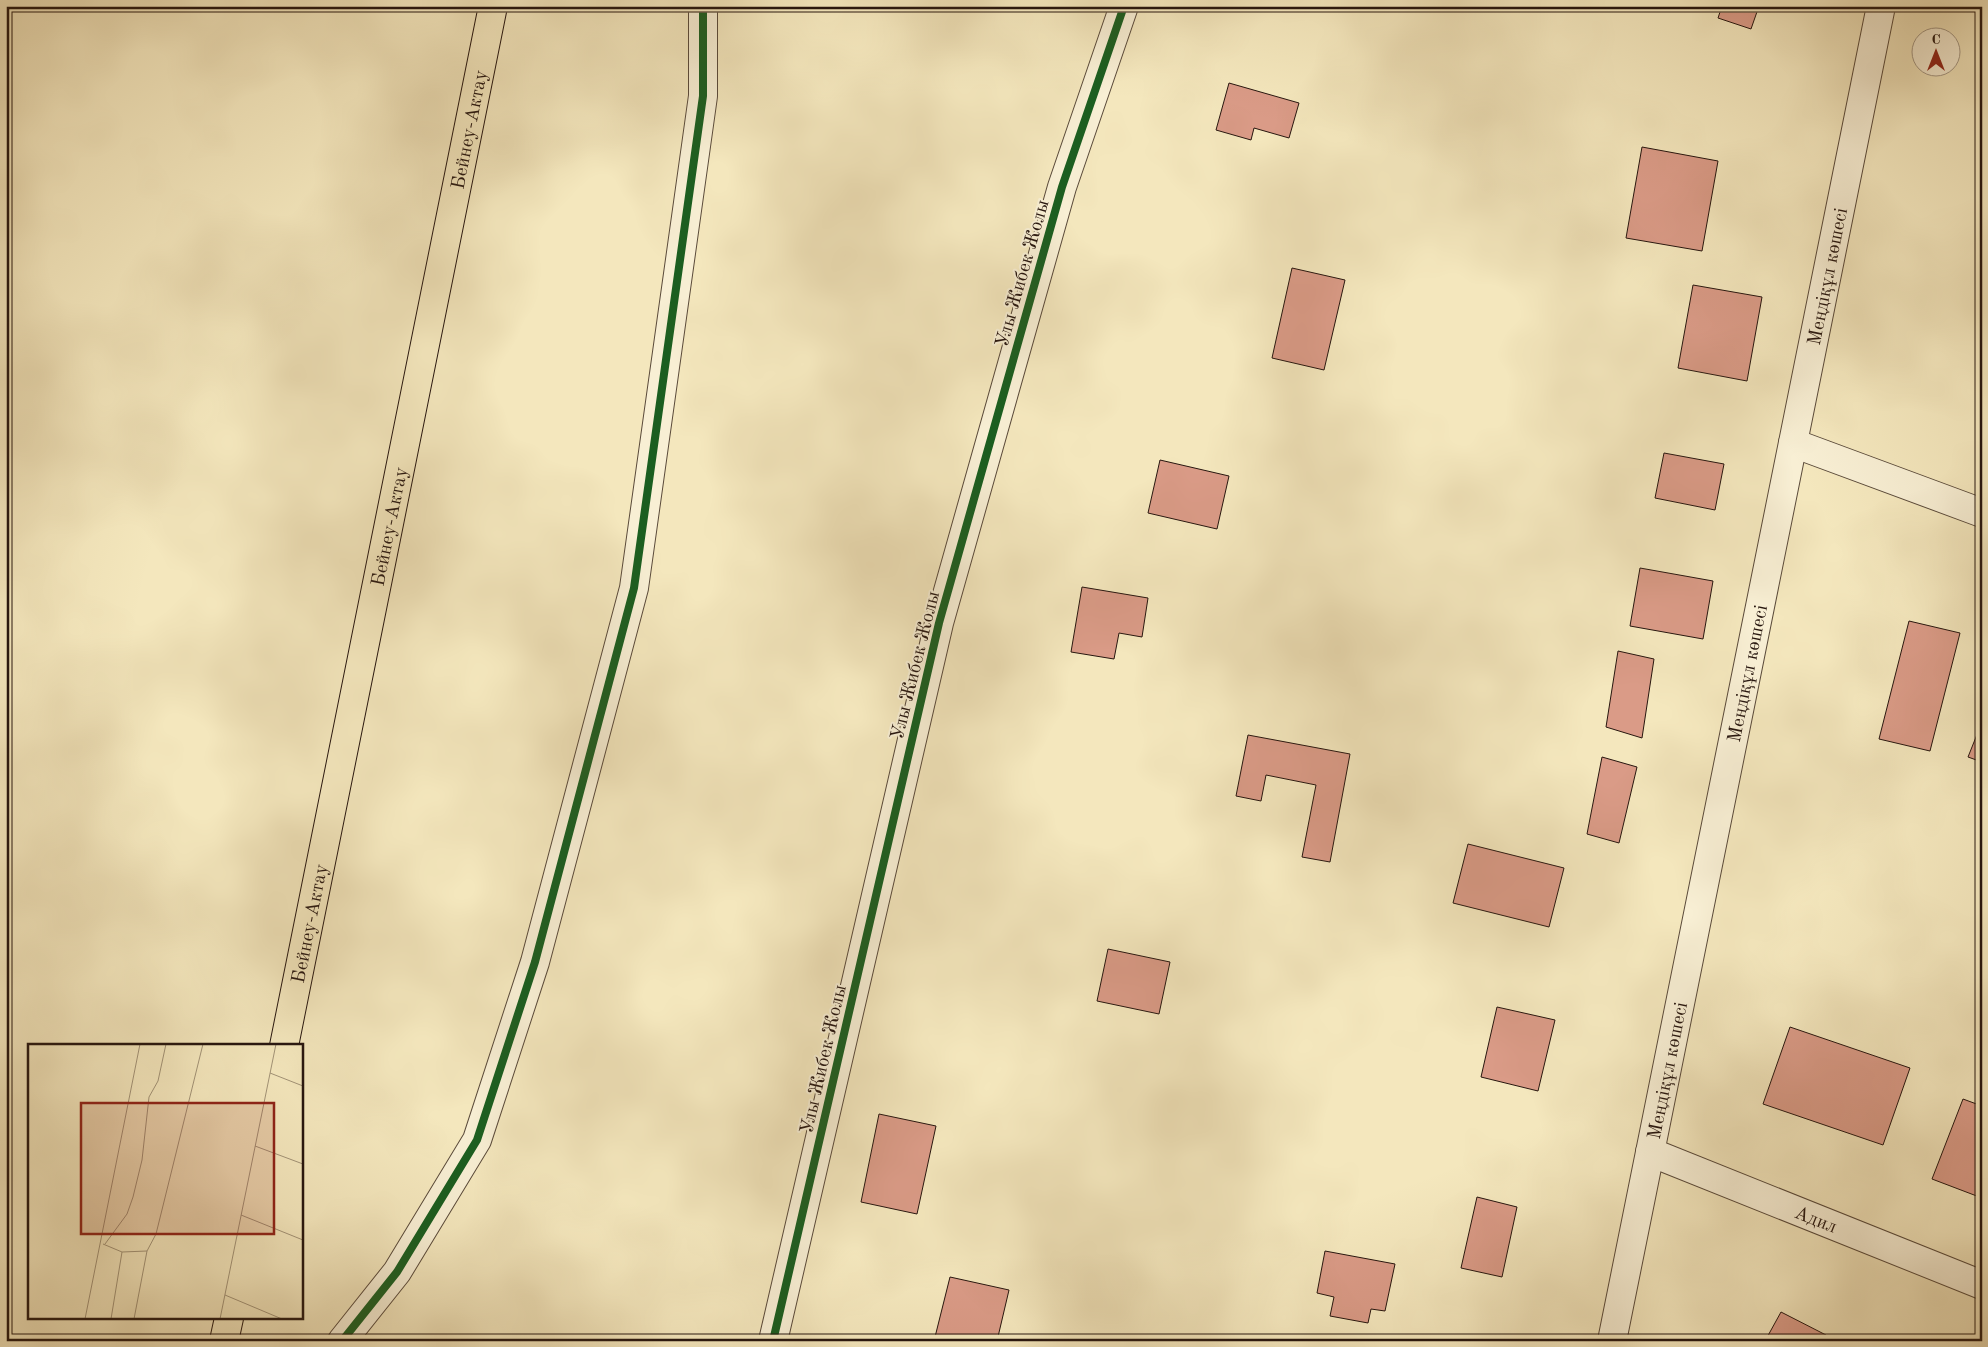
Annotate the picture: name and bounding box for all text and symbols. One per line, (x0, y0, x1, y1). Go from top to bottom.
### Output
north arrow (1910, 28, 1960, 78)
text: С (1931, 33, 1941, 47)
street label: Бейнеу-Актау (449, 69, 492, 191)
street label: Улы Жибек Жолы (993, 198, 1054, 350)
street label: Меңдіқұл көшесі (1806, 207, 1852, 347)
street label: Бейнеу-Актау (370, 466, 412, 588)
street label: Улы Жибек Жолы (889, 589, 944, 742)
street label: Меңдіқұл көшесі (1726, 604, 1772, 744)
street label: Бейнеу-Актау (290, 863, 332, 985)
street label: Улы Жибек Жолы (798, 983, 851, 1136)
street label: Меңдіқұл көшесі (1646, 1001, 1692, 1141)
inset map (28, 1044, 302, 1320)
street label: Адил (1791, 1204, 1839, 1238)

